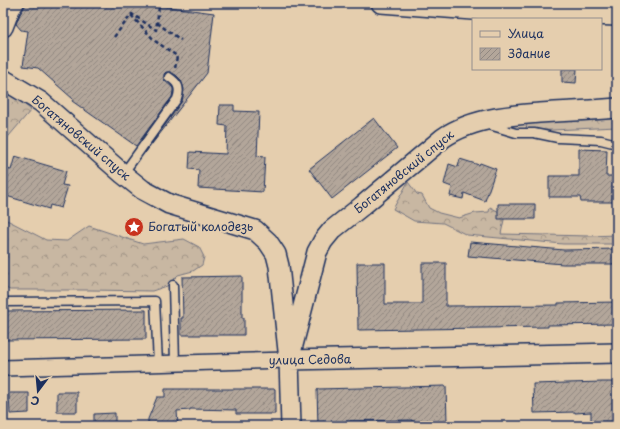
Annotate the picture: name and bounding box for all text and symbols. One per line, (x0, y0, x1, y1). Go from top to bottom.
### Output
legend (472, 18, 602, 70)
text: Улица (508, 24, 544, 42)
text: Здание (508, 44, 550, 62)
street label: Богатяновский спуск (28, 90, 136, 185)
street label: Богатяновский спуск (349, 125, 458, 217)
place icon: Богатый колодезь (123, 216, 145, 238)
place label: Богатый колодезь (148, 217, 253, 235)
street label: улица Седова (269, 349, 352, 369)
north arrow (18, 371, 58, 411)
text: С (29, 392, 41, 410)

